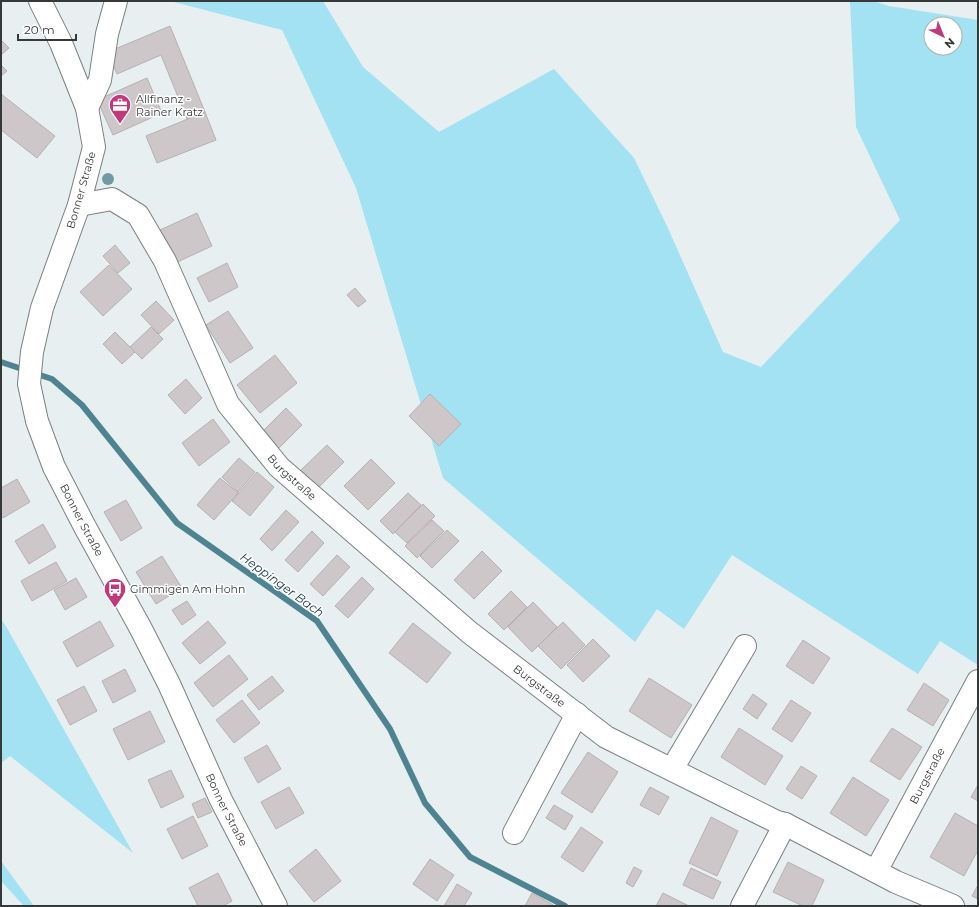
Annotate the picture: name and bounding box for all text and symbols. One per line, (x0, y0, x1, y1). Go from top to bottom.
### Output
scale bar (18, 16, 76, 42)
north arrow (923, 16, 963, 56)
text: 20 m (24, 22, 55, 37)
text: N (942, 35, 958, 51)
office icon: Allfinanz - Rainer Kratz (107, 92, 133, 125)
place label: Allfinanz - Rainer Kratz (136, 92, 203, 119)
street label: Bonner Straße (63, 149, 99, 230)
street label: Burgstraße (264, 451, 319, 503)
street label: Bonner Straße (57, 482, 107, 559)
water label: Heppinger Bach (237, 549, 327, 620)
bus stop icon: Gimmigen Am Hohn (102, 576, 128, 609)
place label: Gimmigen Am Hohn (130, 582, 245, 596)
street label: Burgstraße (511, 662, 568, 710)
street label: Burgstraße (906, 745, 948, 806)
street label: Bonner Straße (203, 771, 251, 849)

